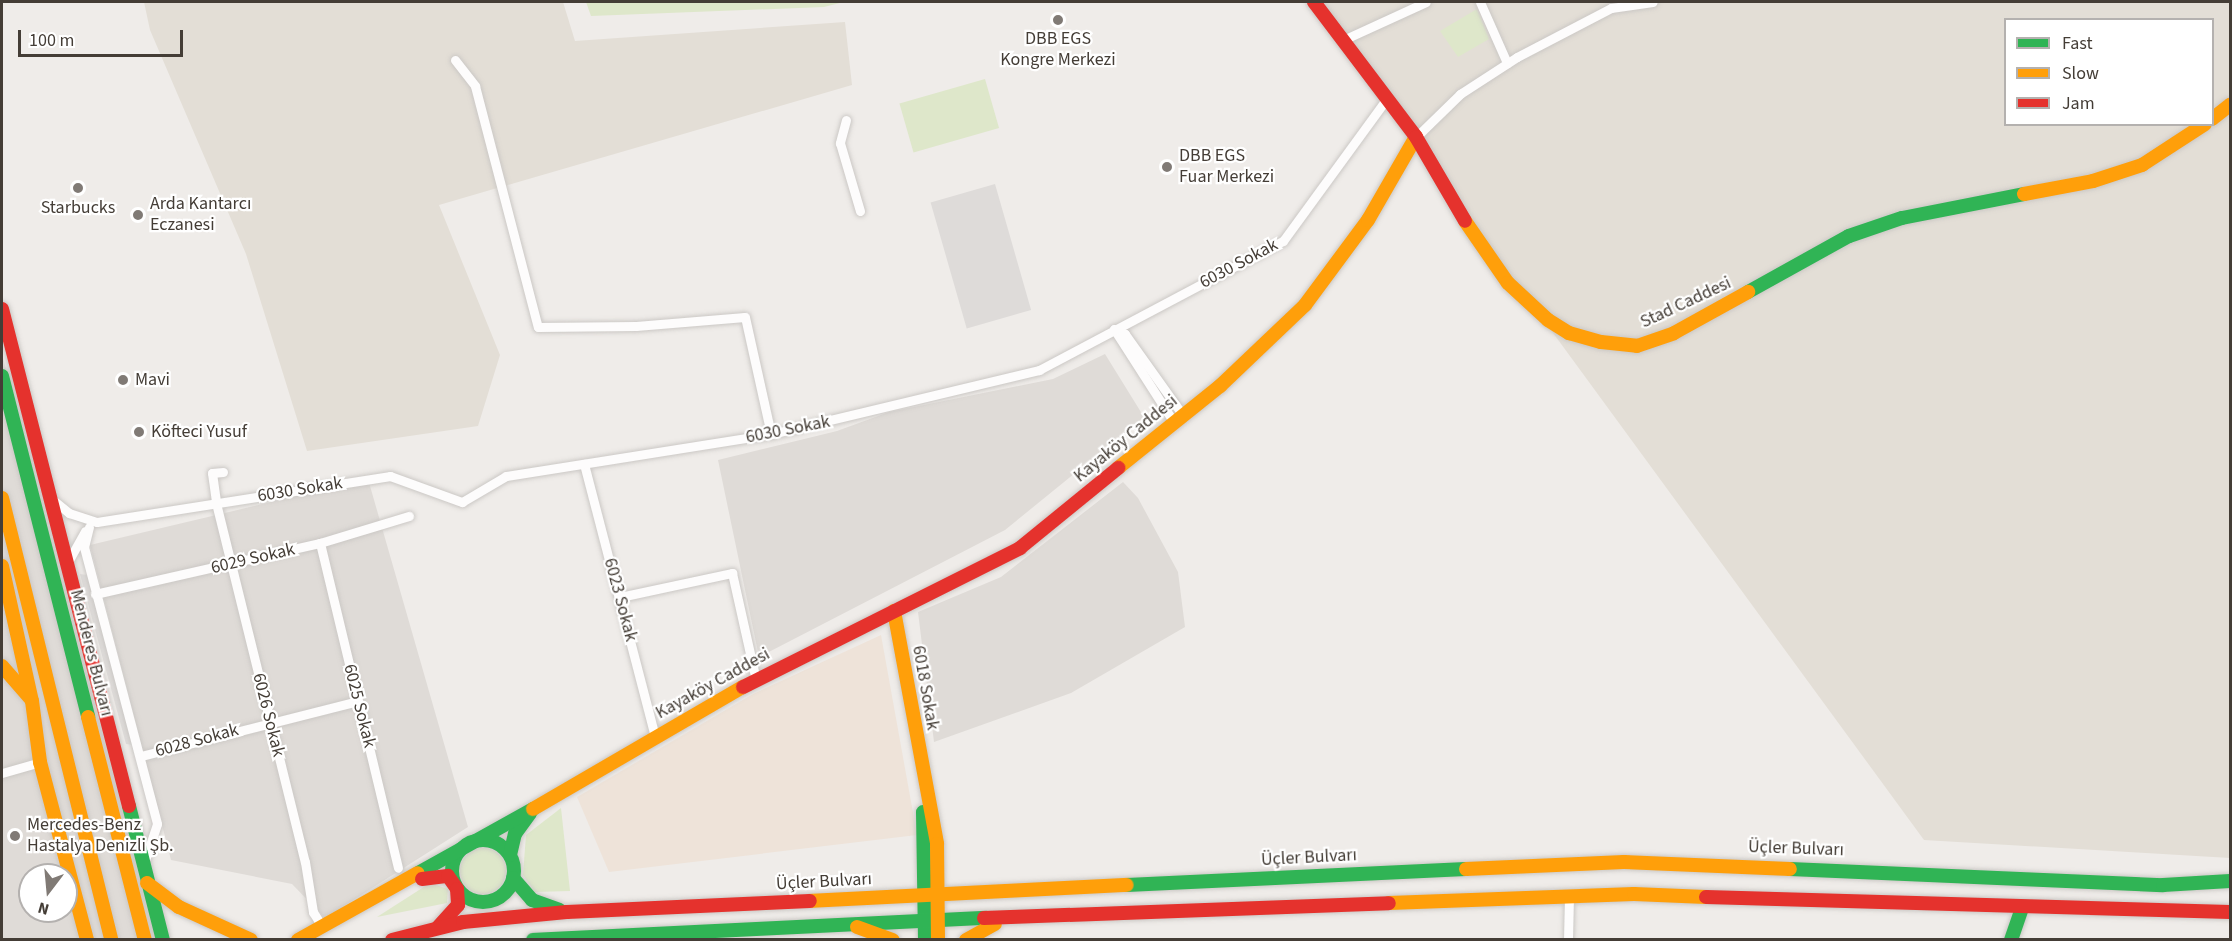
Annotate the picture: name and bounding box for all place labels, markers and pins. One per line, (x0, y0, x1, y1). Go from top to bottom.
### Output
marker: DBB EGS Kongre Merkezi (1051, 13, 1065, 27)
place label: DBB EGS Kongre Merkezi (1000, 29, 1116, 72)
place label: DBB EGS Fuar Merkezi (1179, 146, 1274, 188)
marker: DBB EGS Fuar Merkezi (1160, 160, 1174, 174)
marker: Starbucks (71, 181, 85, 195)
place label: Arda Kantarcı Eczanesi (150, 194, 251, 236)
place label: Starbucks (41, 197, 115, 219)
marker: Arda Kantarcı Eczanesi (131, 208, 145, 222)
place label: Mavi (135, 369, 170, 391)
marker: Mavi (116, 373, 130, 387)
place label: Köfteci Yusuf (151, 421, 247, 443)
marker: Köfteci Yusuf (132, 425, 146, 439)
place label: Mercedes-Benz Hastalya Denizli Şb. (27, 815, 173, 858)
marker: Mercedes-Benz Hastalya Denizli Şb. (8, 829, 22, 843)

